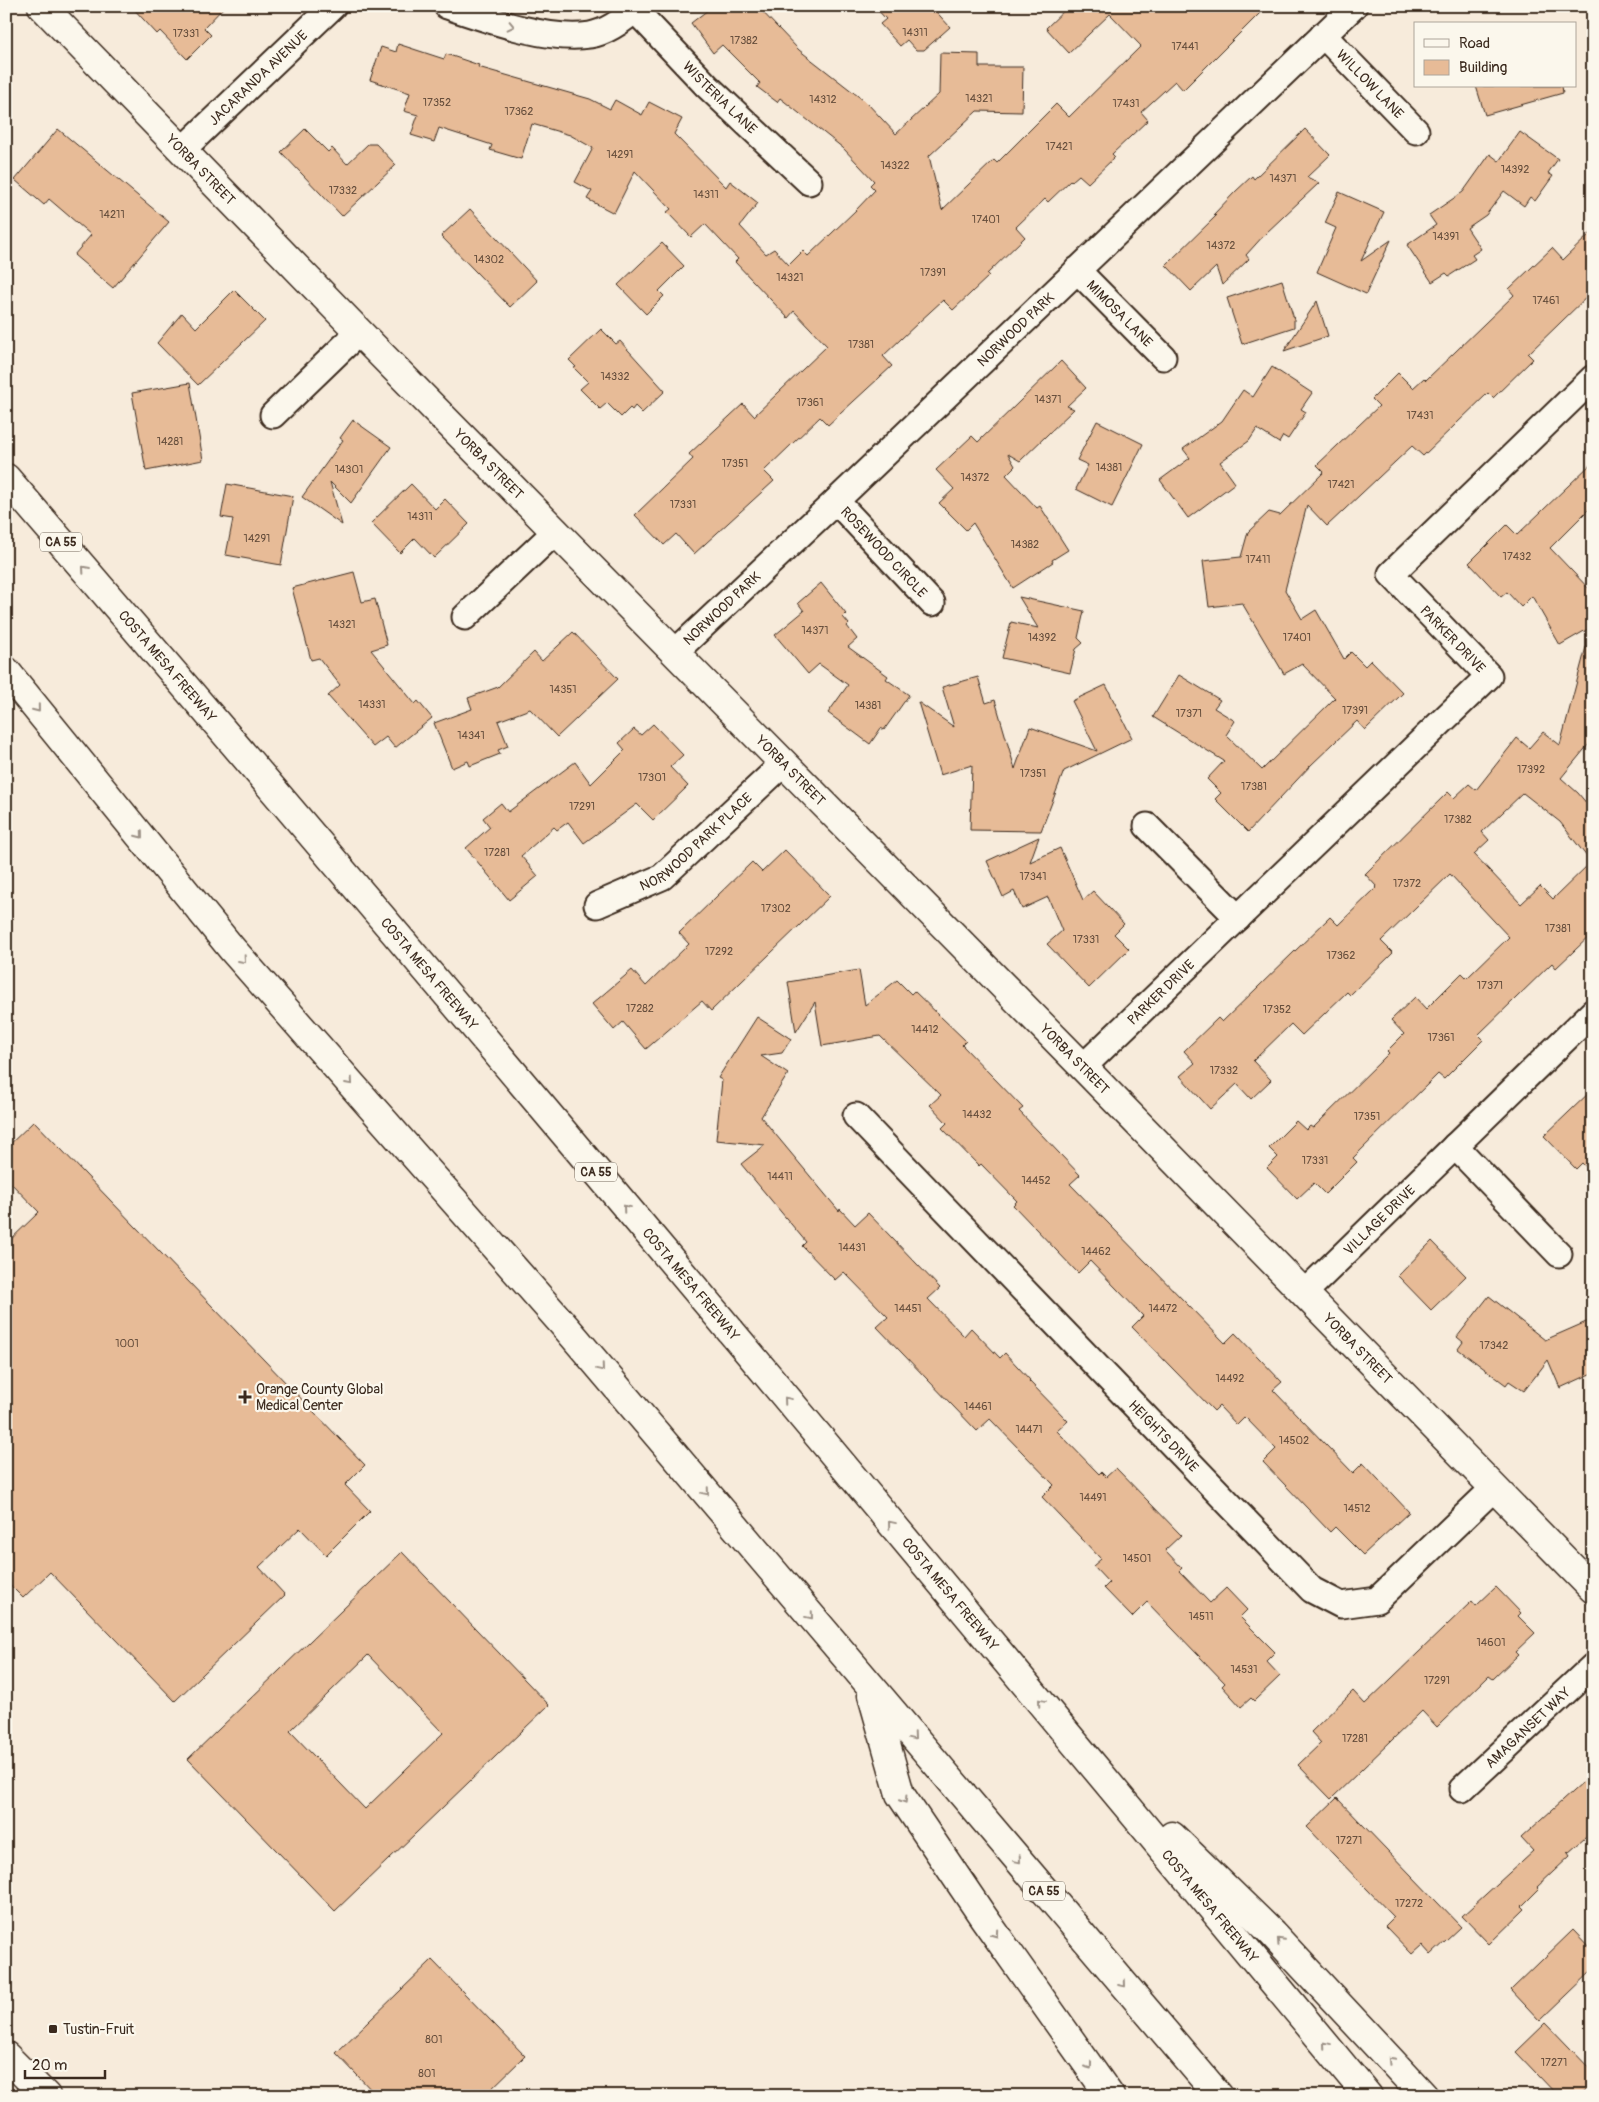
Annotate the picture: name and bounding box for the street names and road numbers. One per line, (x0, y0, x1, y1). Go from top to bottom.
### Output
street label: JACARANDA AVENUE (205, 27, 311, 129)
street label: WILLOW LANE (1333, 46, 1407, 122)
street label: WISTERIA LANE (679, 58, 760, 138)
street label: YORBA STREET (162, 130, 239, 209)
street label: MIMOSA LANE (1083, 277, 1156, 351)
street label: NORWOOD PARK (974, 289, 1058, 370)
street label: YORBA STREET (450, 425, 527, 503)
street label: ROSEWOOD CIRCLE (837, 503, 930, 601)
road number: CA 55 (40, 532, 82, 552)
street label: NORWOOD PARK (680, 568, 765, 649)
street label: PARKER DRIVE (1416, 602, 1489, 676)
street label: COSTA MESA FREEWAY (115, 607, 220, 726)
street label: YORBA STREET (752, 731, 829, 809)
street label: NORWOOD PARK PLACE (637, 789, 756, 895)
street label: COSTA MESA FREEWAY (377, 914, 481, 1034)
street label: PARKER DRIVE (1124, 956, 1198, 1029)
street label: YORBA STREET (1036, 1020, 1113, 1098)
road number: CA 55 (575, 1162, 617, 1182)
street label: VILLAGE DRIVE (1340, 1182, 1419, 1259)
street label: COSTA MESA FREEWAY (639, 1225, 743, 1344)
street label: YORBA STREET (1319, 1309, 1396, 1388)
street label: HEIGHTS DRIVE (1125, 1397, 1202, 1476)
street label: COSTA MESA FREEWAY (898, 1534, 1002, 1654)
street label: AMAGANSET WAY (1482, 1684, 1574, 1772)
street label: COSTA MESA FREEWAY (1158, 1846, 1262, 1966)
road number: CA 55 (1023, 1882, 1065, 1900)

